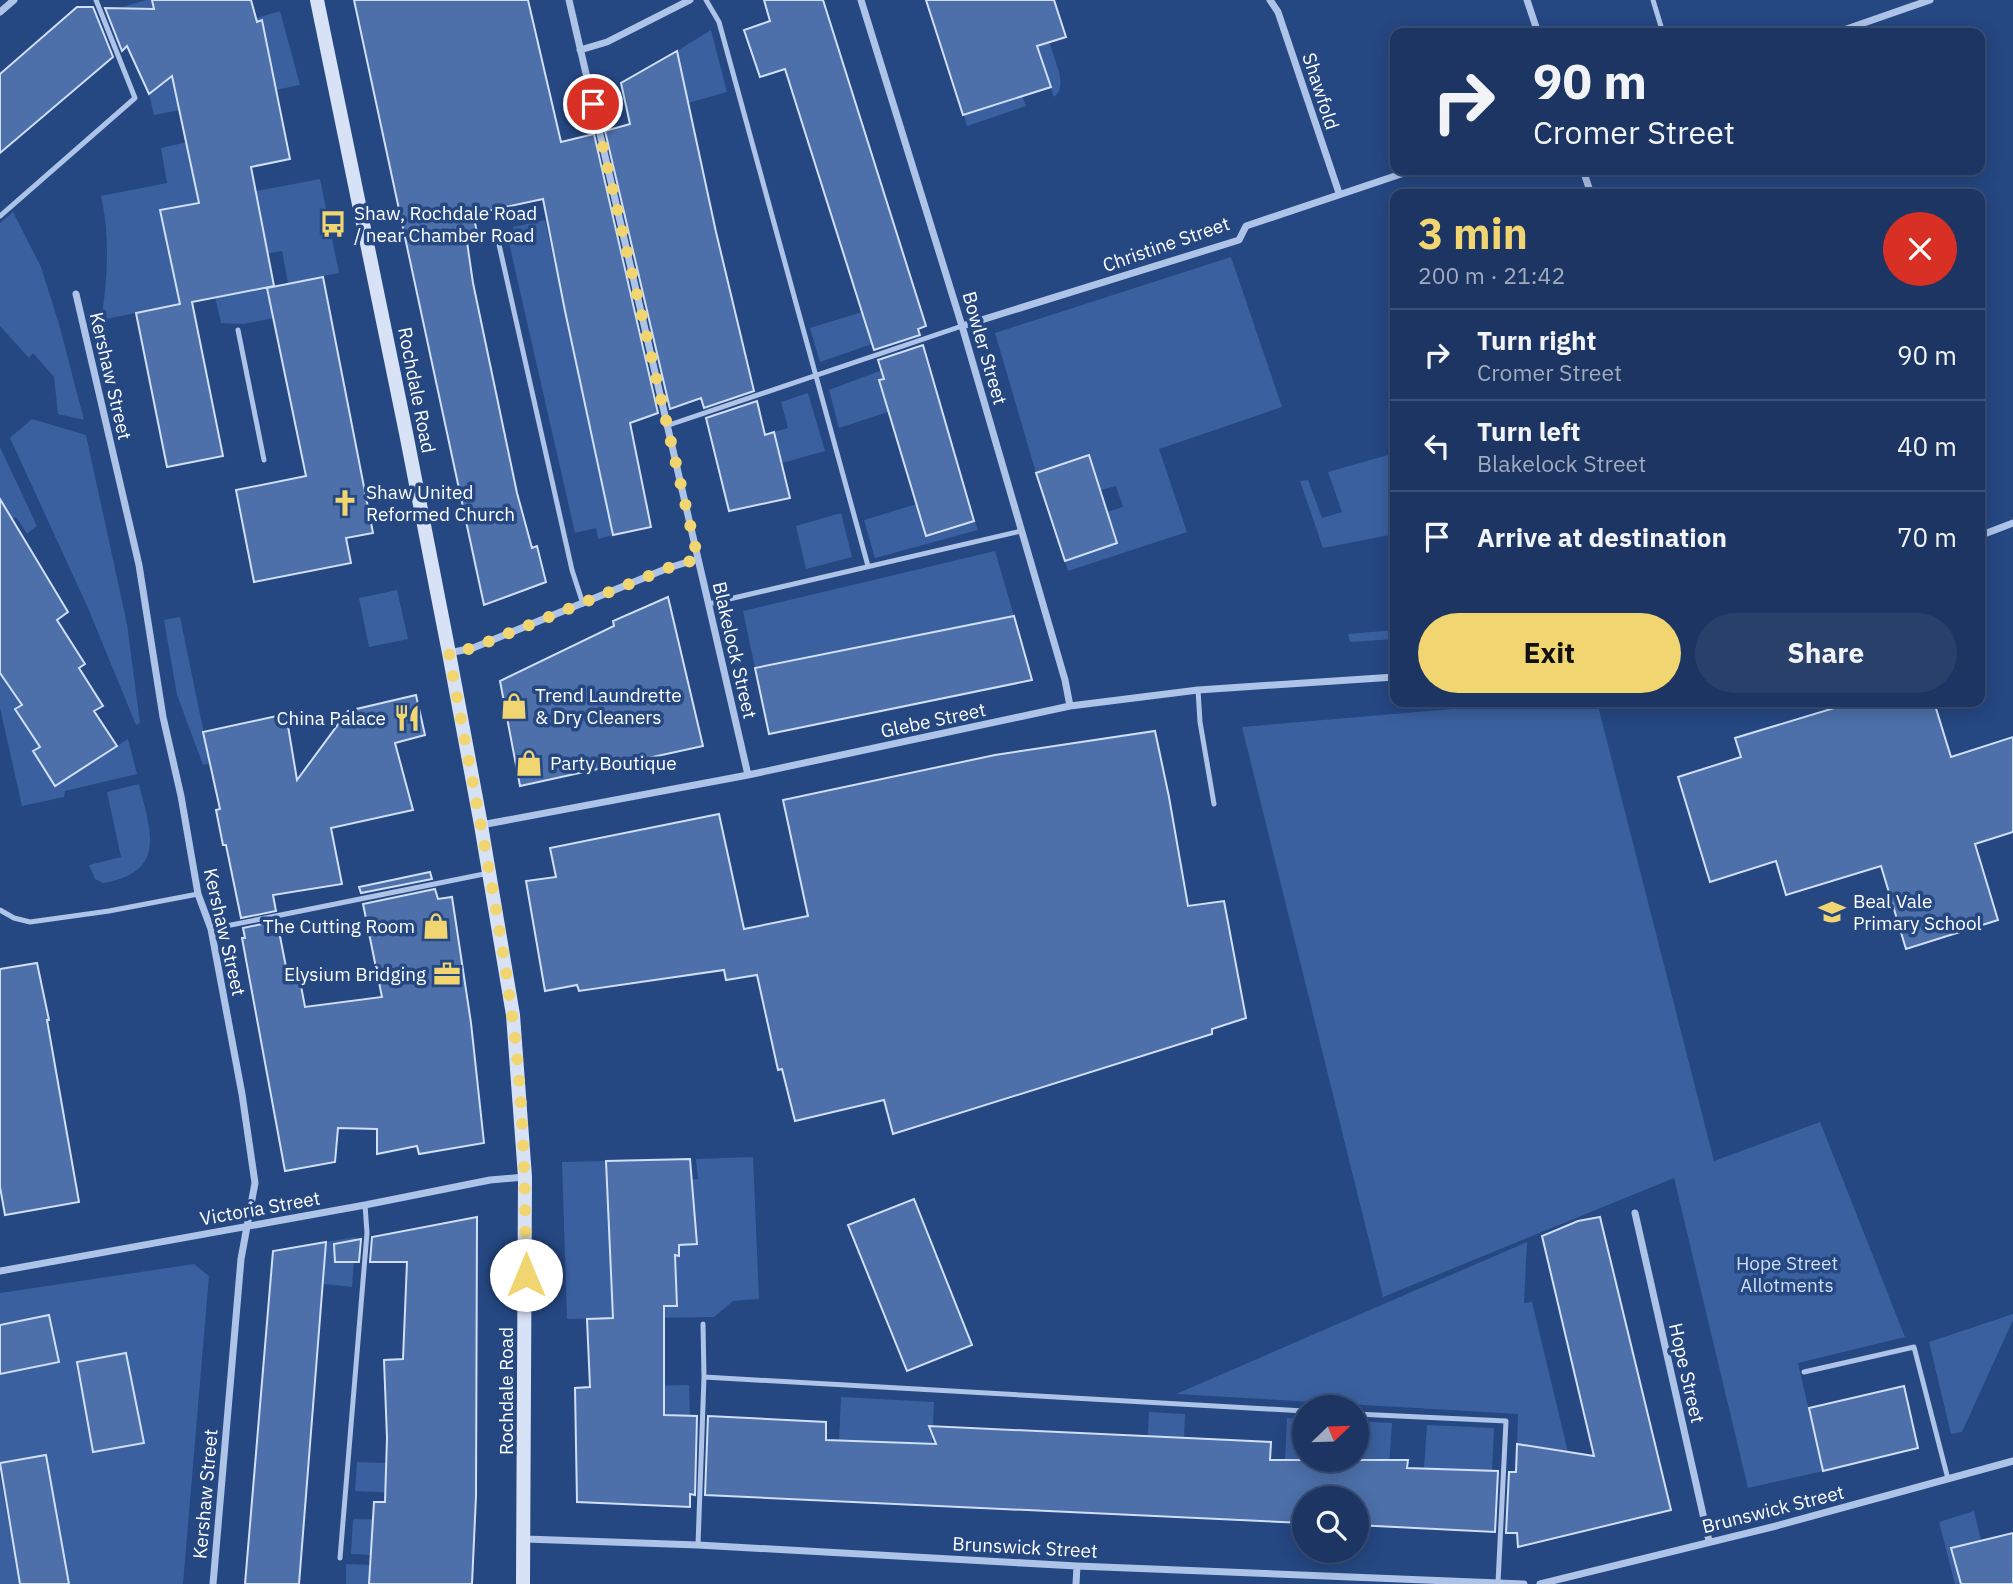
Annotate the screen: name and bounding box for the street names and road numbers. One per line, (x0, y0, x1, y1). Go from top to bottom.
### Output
street label: Shawfold (1297, 50, 1345, 132)
street label: Christine Street (1099, 211, 1233, 277)
street label: Bowler Street (957, 289, 1013, 407)
street label: Kershaw Street (85, 310, 137, 442)
street label: Rochdale Road (393, 325, 441, 455)
street label: Blakelock Street (708, 579, 762, 721)
street label: Glebe Street (878, 697, 988, 743)
street label: Kershaw Street (199, 866, 251, 998)
street label: Victoria Street (198, 1186, 322, 1230)
street label: Hope Street (1664, 1321, 1710, 1425)
street label: Rochdale Road (494, 1327, 518, 1455)
street label: Kershaw Street (187, 1428, 223, 1560)
street label: Brunswick Street (1699, 1480, 1847, 1538)
street label: Brunswick Street (952, 1531, 1098, 1563)

